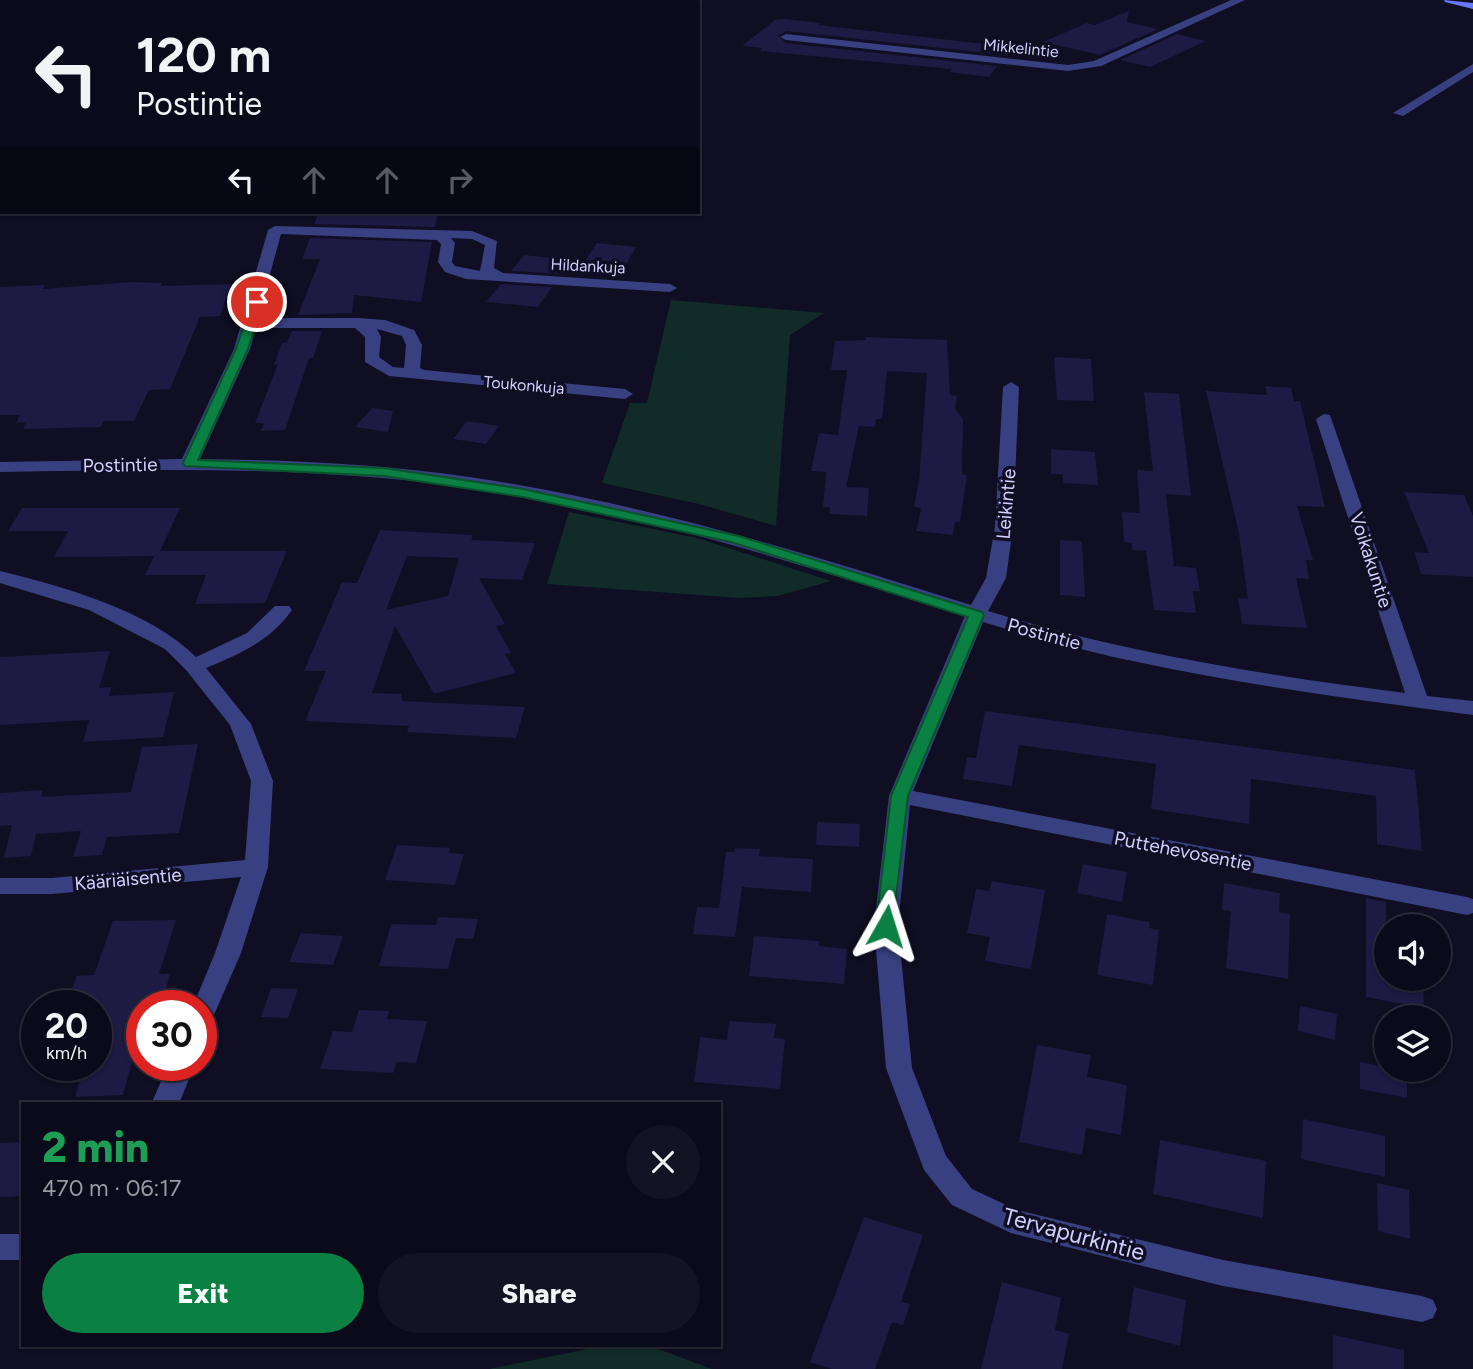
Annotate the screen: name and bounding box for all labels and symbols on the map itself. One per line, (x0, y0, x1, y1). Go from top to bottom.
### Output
street label: Mikkelintie (982, 35, 1060, 61)
street label: Hildankuja (550, 255, 626, 277)
pin (227, 272, 287, 332)
street label: Toukonkuja (483, 372, 565, 398)
street label: Postintie (82, 453, 158, 477)
street label: Leikintie (991, 468, 1021, 540)
street label: Voikakuntie (1345, 509, 1397, 611)
street label: Postintie (1005, 613, 1083, 655)
street label: Puttehevosentie (1112, 826, 1254, 876)
street label: Kääriäisentie (73, 863, 183, 895)
position arrow (849, 889, 923, 963)
speed limit sign: 30 (126, 990, 217, 1081)
street label: Tervapurkintie (1000, 1202, 1148, 1266)

